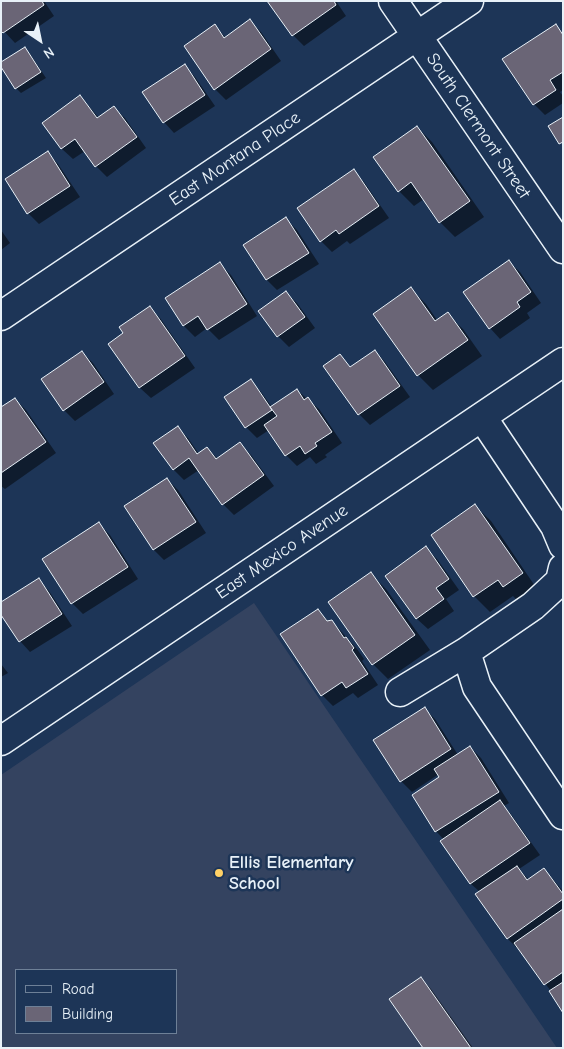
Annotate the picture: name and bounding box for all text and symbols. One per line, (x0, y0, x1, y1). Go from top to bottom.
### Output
north arrow (15, 15, 65, 65)
text: N (40, 43, 57, 62)
street label: South Clermont Street (421, 49, 535, 203)
street label: East Montana Place (165, 107, 305, 211)
street label: East Mexico Avenue (212, 500, 352, 604)
place label: Ellis Elementary School (229, 852, 353, 894)
marker: Ellis Elementary School (213, 867, 225, 879)
legend (15, 969, 178, 1034)
text: Road (62, 980, 94, 998)
text: Building (62, 1005, 113, 1023)

